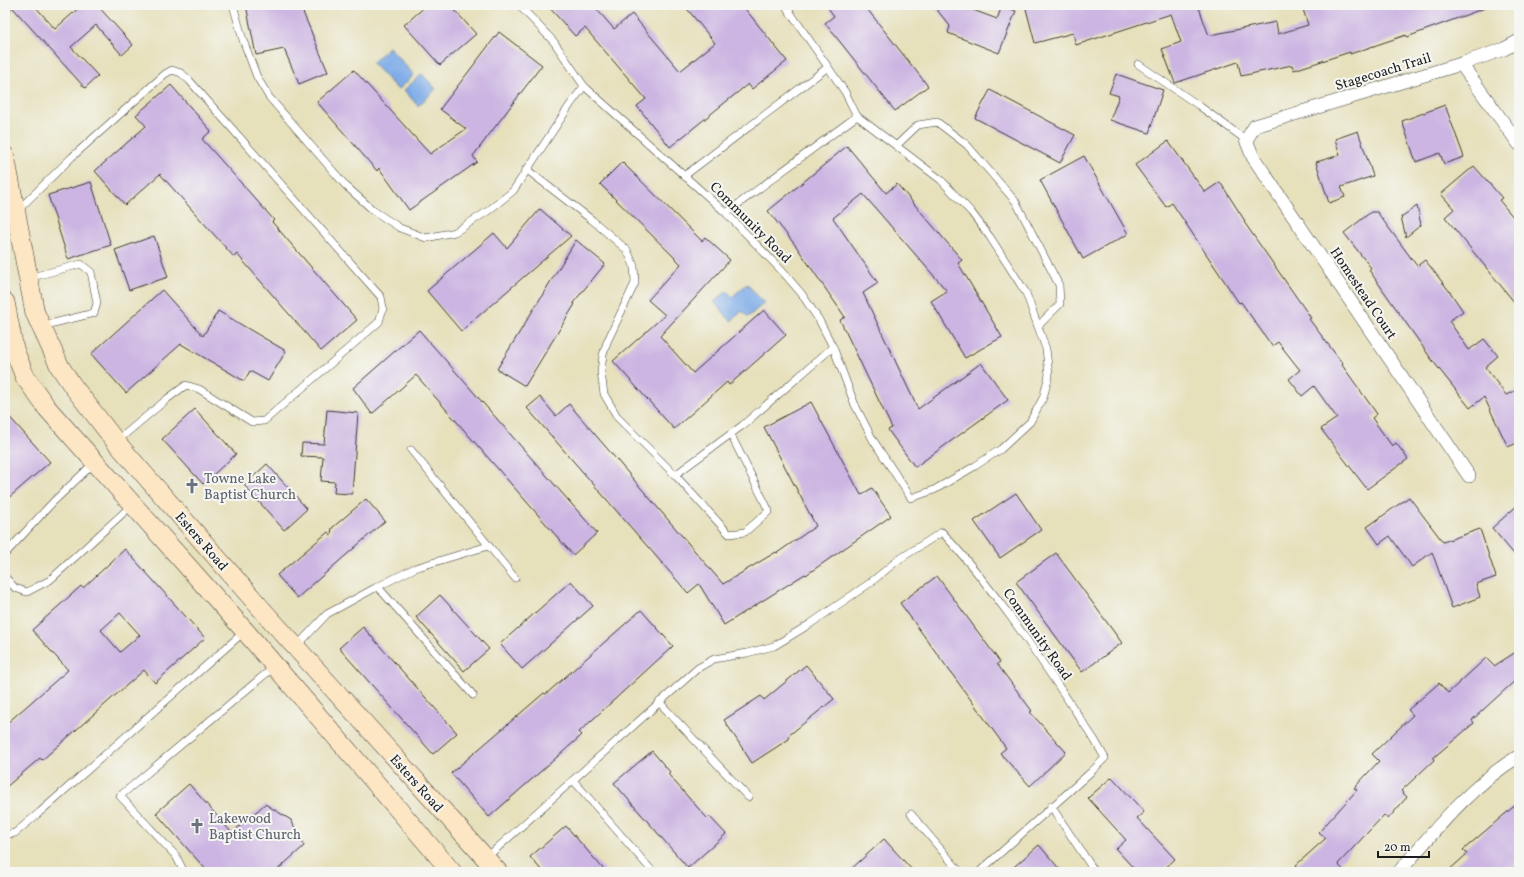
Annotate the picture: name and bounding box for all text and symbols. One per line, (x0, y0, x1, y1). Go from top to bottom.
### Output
street label: Stagecoach Trail (1333, 49, 1434, 96)
street label: Community Road (705, 178, 795, 268)
street label: Homestead Court (1325, 244, 1401, 344)
place label: Towne Lake Baptist Church (204, 470, 296, 505)
church icon: Towne Lake Baptist Church (183, 477, 201, 495)
street label: Esters Road (170, 509, 232, 575)
street label: Community Road (998, 585, 1076, 685)
street label: Esters Road (385, 751, 447, 817)
place label: Lakewood Baptist Church (209, 810, 301, 845)
church icon: Lakewood Baptist Church (188, 817, 206, 835)
scale bar (1378, 833, 1429, 859)
text: 20 m (1384, 840, 1411, 856)

